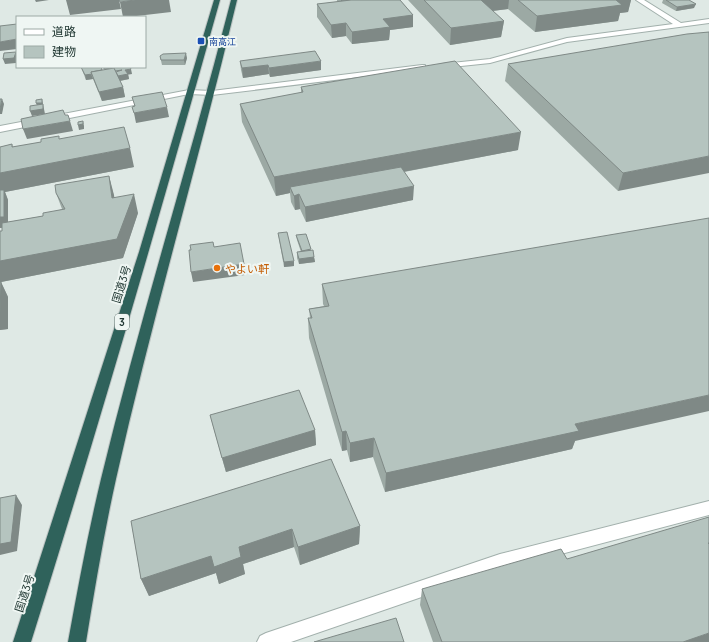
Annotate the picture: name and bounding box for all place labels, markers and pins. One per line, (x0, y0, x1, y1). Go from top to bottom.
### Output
place label: 南高江 (209, 35, 236, 48)
marker: 南高江 (196, 36, 206, 46)
place label: やよい軒 (225, 261, 270, 276)
marker: やよい軒 (212, 263, 222, 273)

